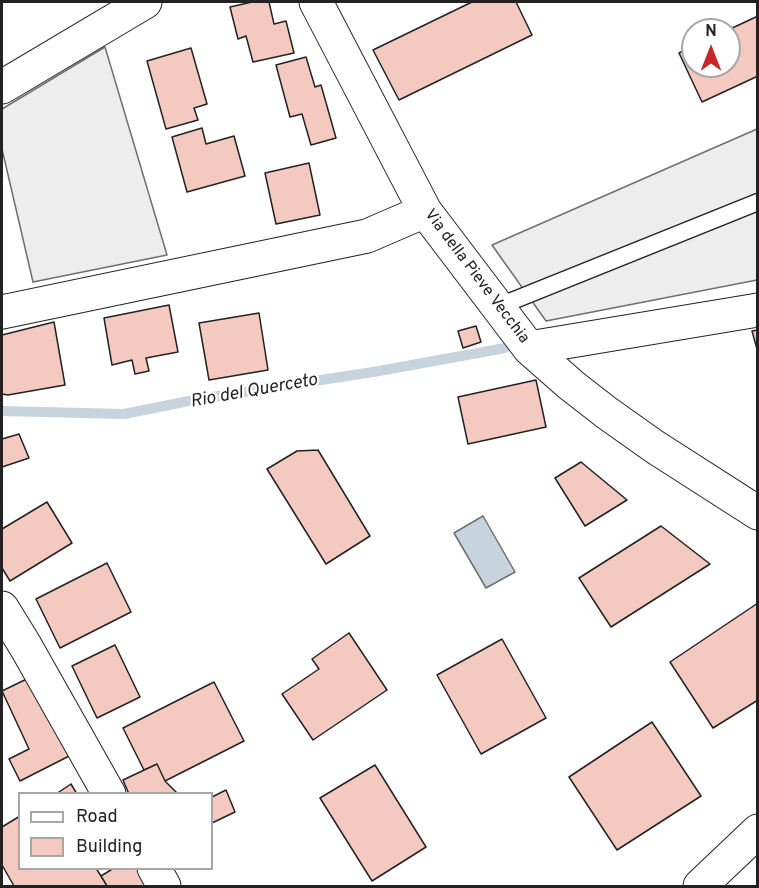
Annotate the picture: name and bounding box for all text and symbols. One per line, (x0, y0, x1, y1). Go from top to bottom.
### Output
north arrow (681, 18, 741, 78)
text: N (705, 22, 717, 42)
street label: Via della Pieve Vecchia (419, 206, 533, 348)
water label: Rio del Querceto (189, 370, 319, 414)
legend (18, 792, 213, 870)
text: Road (76, 806, 118, 829)
text: Building (76, 836, 142, 859)

